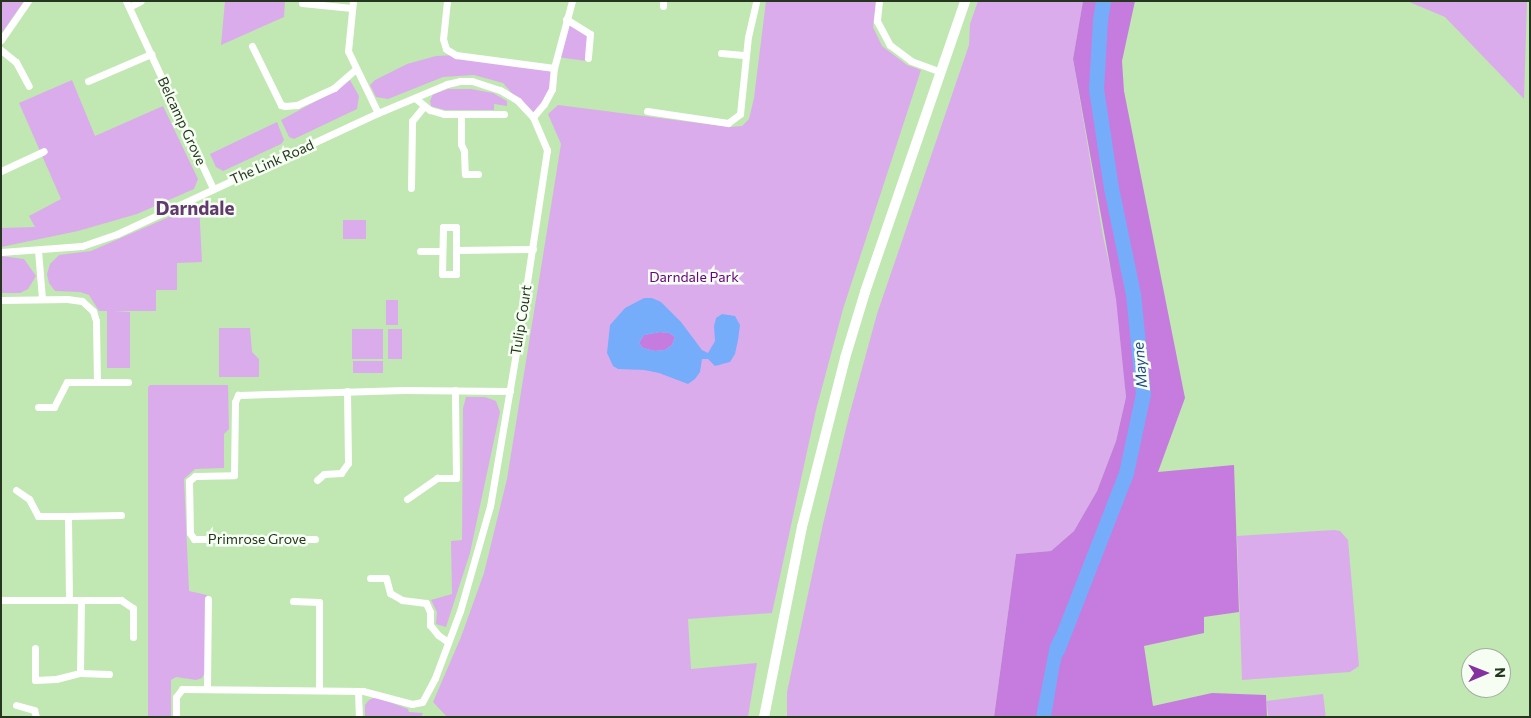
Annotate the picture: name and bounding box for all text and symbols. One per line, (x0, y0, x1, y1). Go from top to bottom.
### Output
street label: Belcamp Grove (154, 74, 210, 168)
street label: The Link Road (228, 136, 316, 188)
district label: Darndale (155, 197, 235, 219)
park label: Darndale Park (649, 269, 739, 285)
street label: Tulip Court (507, 284, 535, 356)
water label: Mayne (1129, 341, 1151, 389)
street label: Primrose Grove (208, 531, 306, 547)
north arrow (1461, 648, 1511, 698)
text: N (1492, 667, 1509, 678)

